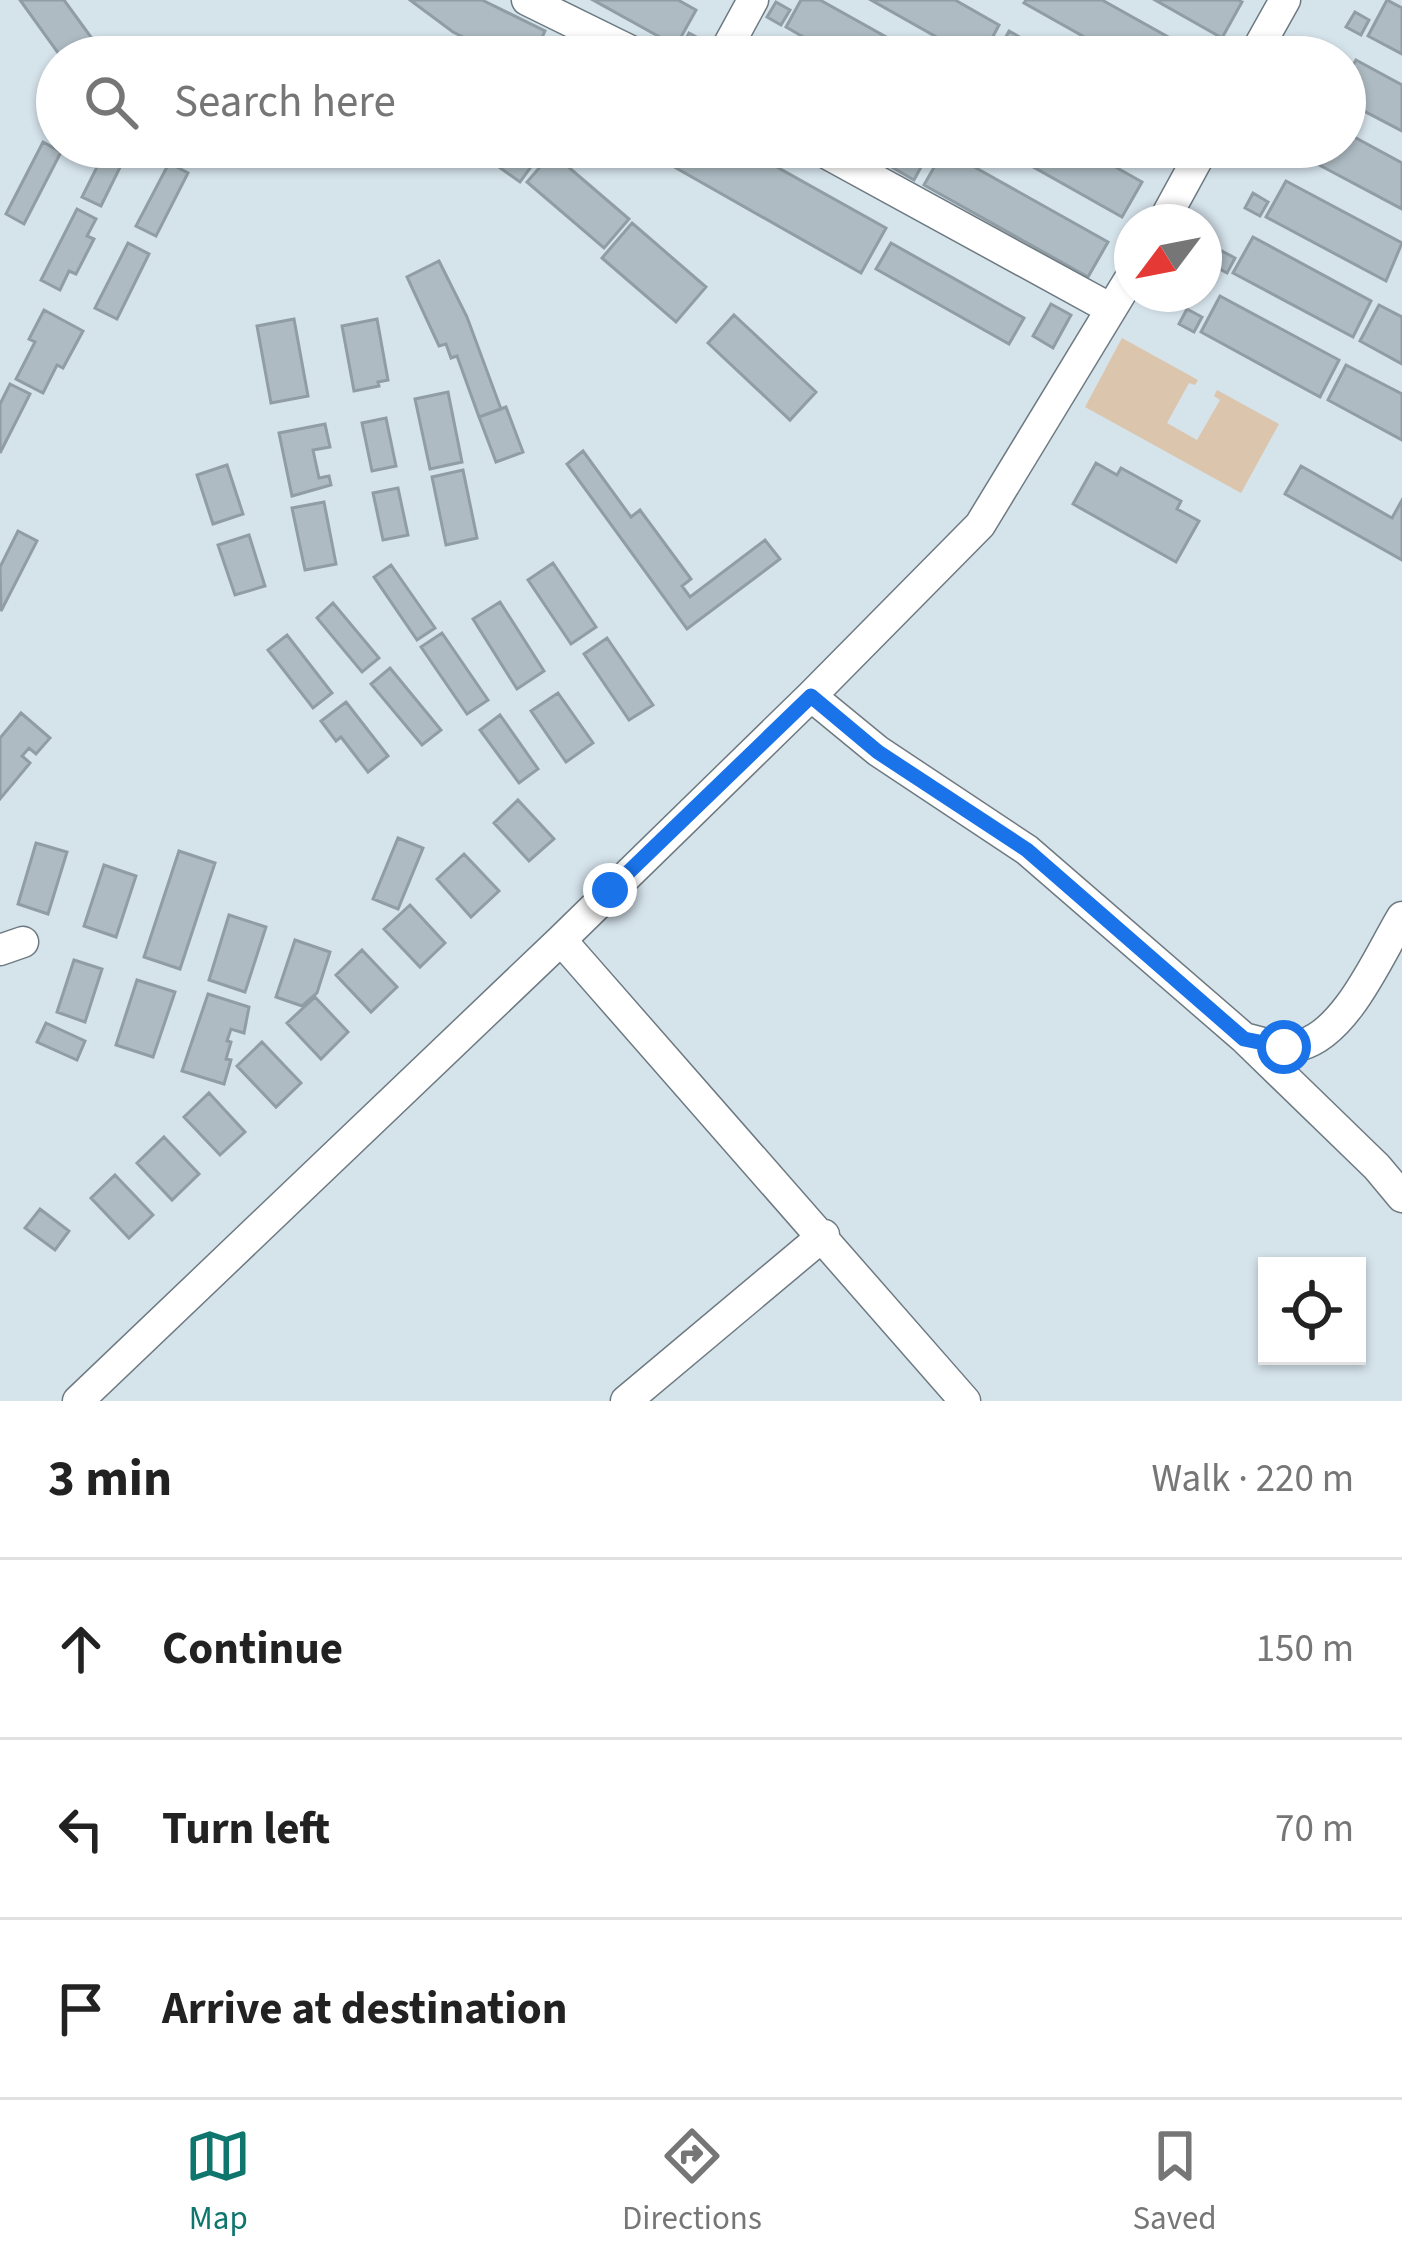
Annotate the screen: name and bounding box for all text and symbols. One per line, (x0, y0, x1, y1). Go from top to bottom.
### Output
search box (36, 36, 1366, 168)
icon: search (78, 69, 144, 135)
text: Search here (174, 70, 396, 134)
north arrow (1114, 204, 1222, 312)
route end (583, 863, 637, 917)
route start (1257, 1020, 1311, 1074)
map controls (1258, 1257, 1366, 1365)
button: locate (1258, 1257, 1366, 1365)
text: 3 min (48, 1443, 172, 1515)
text: Walk · 220 m (1151, 1451, 1354, 1507)
icon: ahead (48, 1616, 114, 1682)
text: Continue (162, 1617, 343, 1681)
text: 150 m (1256, 1621, 1354, 1677)
icon: left (48, 1796, 114, 1862)
text: Turn left (162, 1797, 330, 1861)
text: 70 m (1275, 1801, 1354, 1857)
icon: arrive (48, 1976, 114, 2042)
text: Arrive at destination (162, 1977, 567, 2041)
tab: Map (185, 2123, 251, 2242)
tab: Directions (622, 2123, 762, 2242)
tab: Saved (1132, 2123, 1217, 2242)

